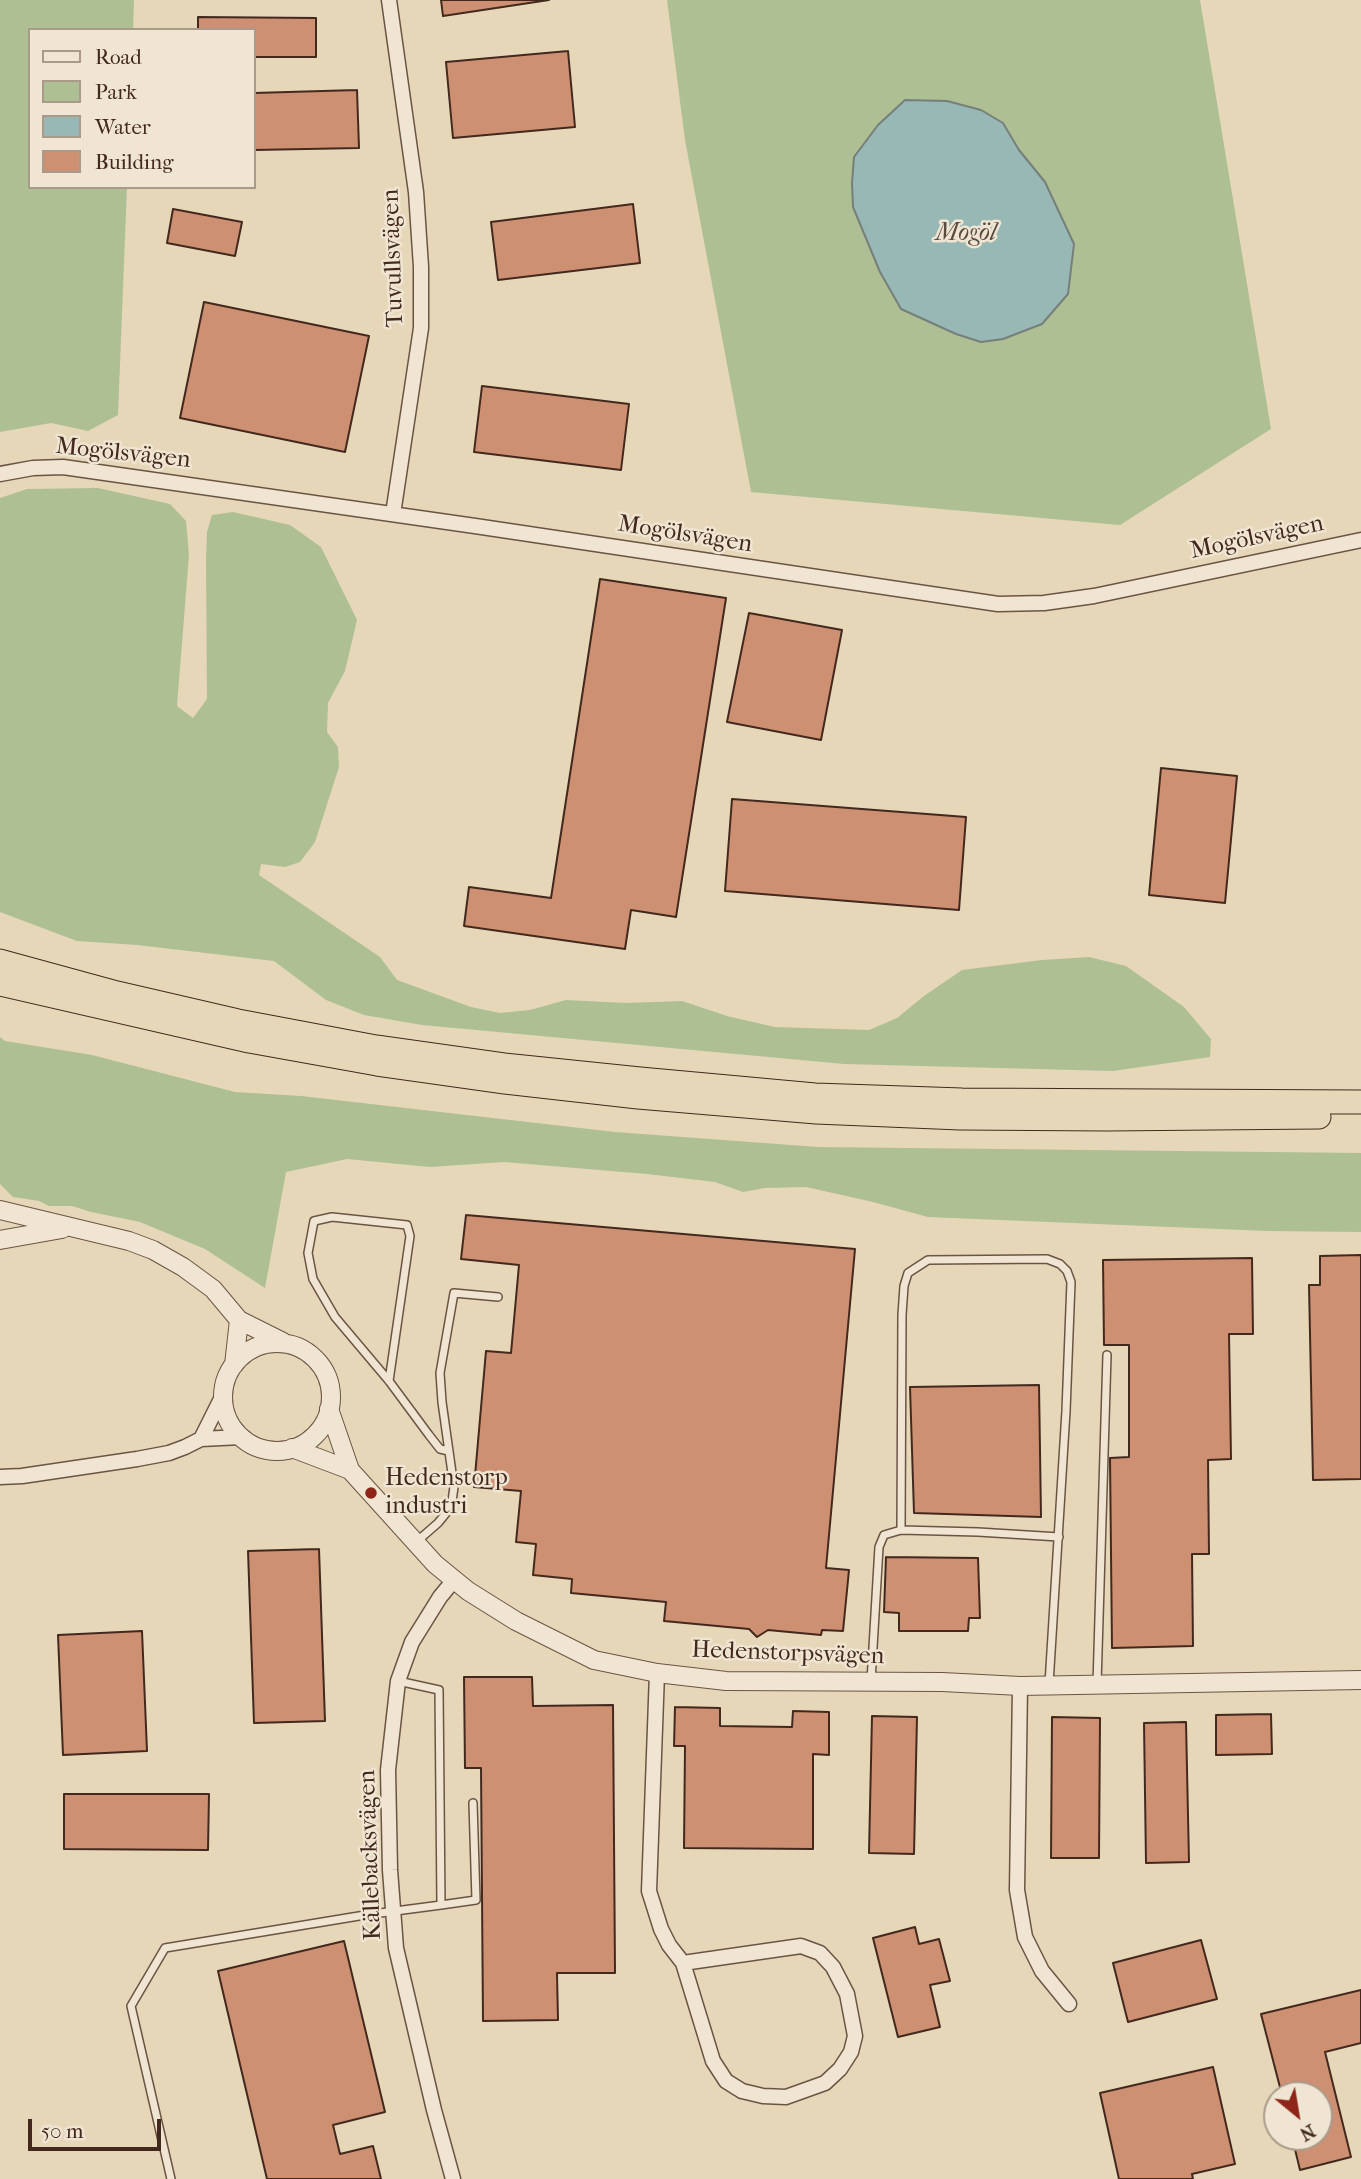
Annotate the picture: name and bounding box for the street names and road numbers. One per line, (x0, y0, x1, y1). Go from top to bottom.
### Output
street label: Tuvullsvägen (377, 188, 411, 328)
street label: Mogölsvägen (54, 433, 192, 475)
street label: Mogölsvägen (616, 510, 754, 560)
street label: Mogölsvägen (1188, 510, 1326, 566)
street label: Hedenstorpsvägen (691, 1636, 885, 1672)
street label: Källebacksvägen (354, 1769, 388, 1941)

